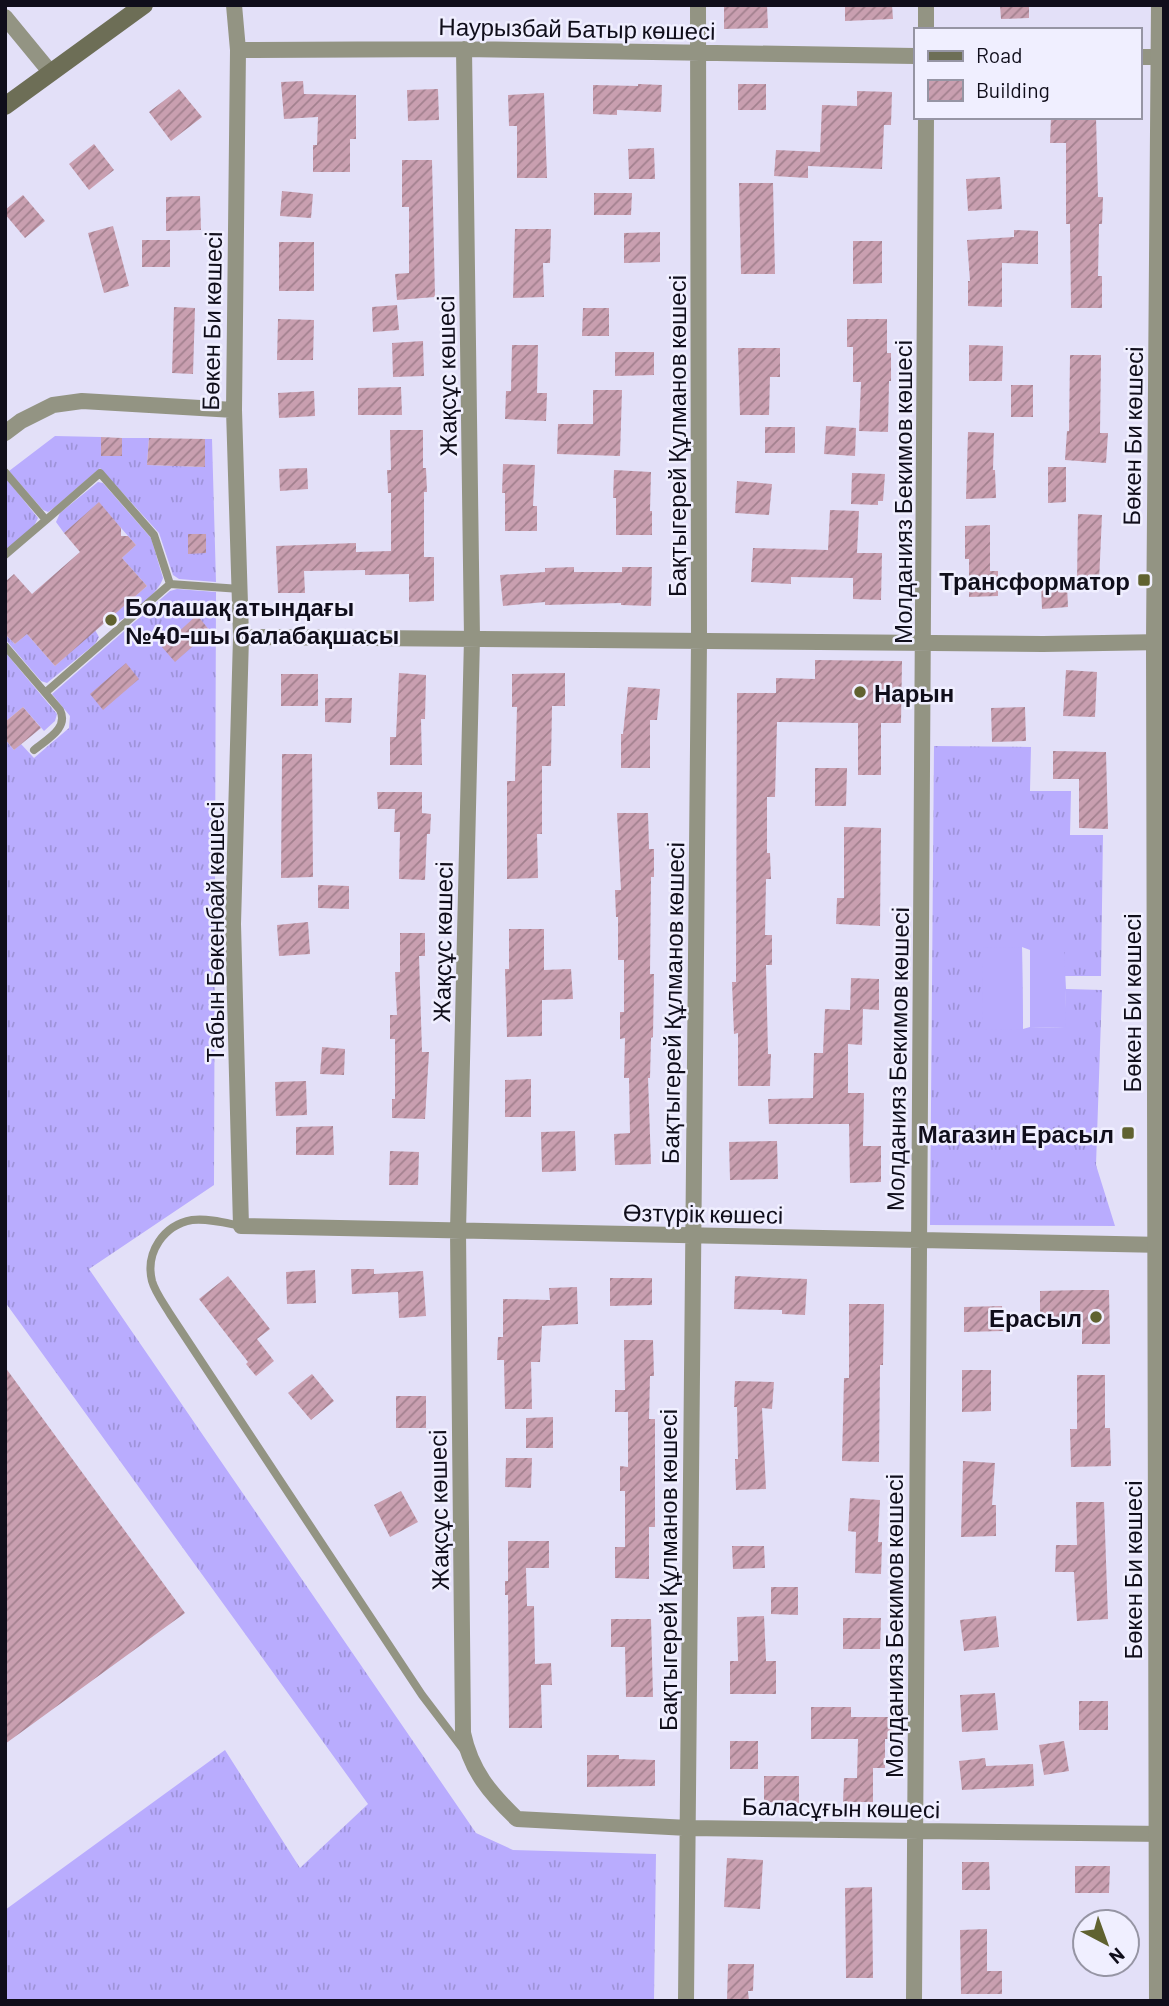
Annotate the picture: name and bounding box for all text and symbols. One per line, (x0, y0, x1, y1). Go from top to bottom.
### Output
street label: Наурызбай Батыр көшесі (438, 11, 716, 45)
legend (914, 28, 1141, 119)
text: Road (976, 42, 1022, 67)
text: Building (976, 77, 1050, 102)
street label: Бөкен Би көшесі (195, 231, 227, 411)
street label: Бақтыгерей Құлманов көшесі (662, 275, 691, 597)
street label: Жақсұс көшесі (430, 295, 462, 457)
street label: Молданияз Бекимов көшесі (888, 340, 917, 644)
street label: Бөкен Би көшесі (1116, 346, 1148, 526)
place label: Трансформатор (939, 566, 1130, 595)
marker: Трансформатор (1136, 572, 1152, 588)
place label: Болашақ атындағы №40-шы балабақшасы (125, 592, 399, 649)
marker: Болашақ атындағы №40-шы балабақшасы (103, 612, 119, 628)
place label: Нарын (874, 678, 954, 707)
marker: Нарын (852, 684, 868, 700)
street label: Табын Бөкенбай көшесі (200, 802, 229, 1062)
street label: Бақтыгерей Құлманов көшесі (655, 842, 689, 1164)
street label: Жақсұс көшесі (426, 861, 458, 1023)
street label: Молданияз Бекимов көшесі (880, 907, 914, 1211)
street label: Бөкен Би көшесі (1117, 913, 1146, 1093)
place label: Магазин Ерасыл (918, 1119, 1114, 1148)
marker: Магазин Ерасыл (1120, 1125, 1136, 1141)
street label: Өзтүрік көшесі (623, 1197, 783, 1229)
place label: Ерасыл (989, 1303, 1082, 1332)
marker: Ерасыл (1088, 1309, 1104, 1325)
street label: Бақтыгерей Құлманов көшесі (653, 1409, 682, 1731)
street label: Жақсұс көшесі (422, 1429, 454, 1591)
street label: Молданияз Бекимов көшесі (879, 1474, 908, 1778)
street label: Бөкен Би көшесі (1118, 1480, 1147, 1660)
street label: Баласұғын көшесі (742, 1791, 940, 1823)
north arrow (1071, 1908, 1141, 1978)
text: N (1105, 1943, 1130, 1969)

